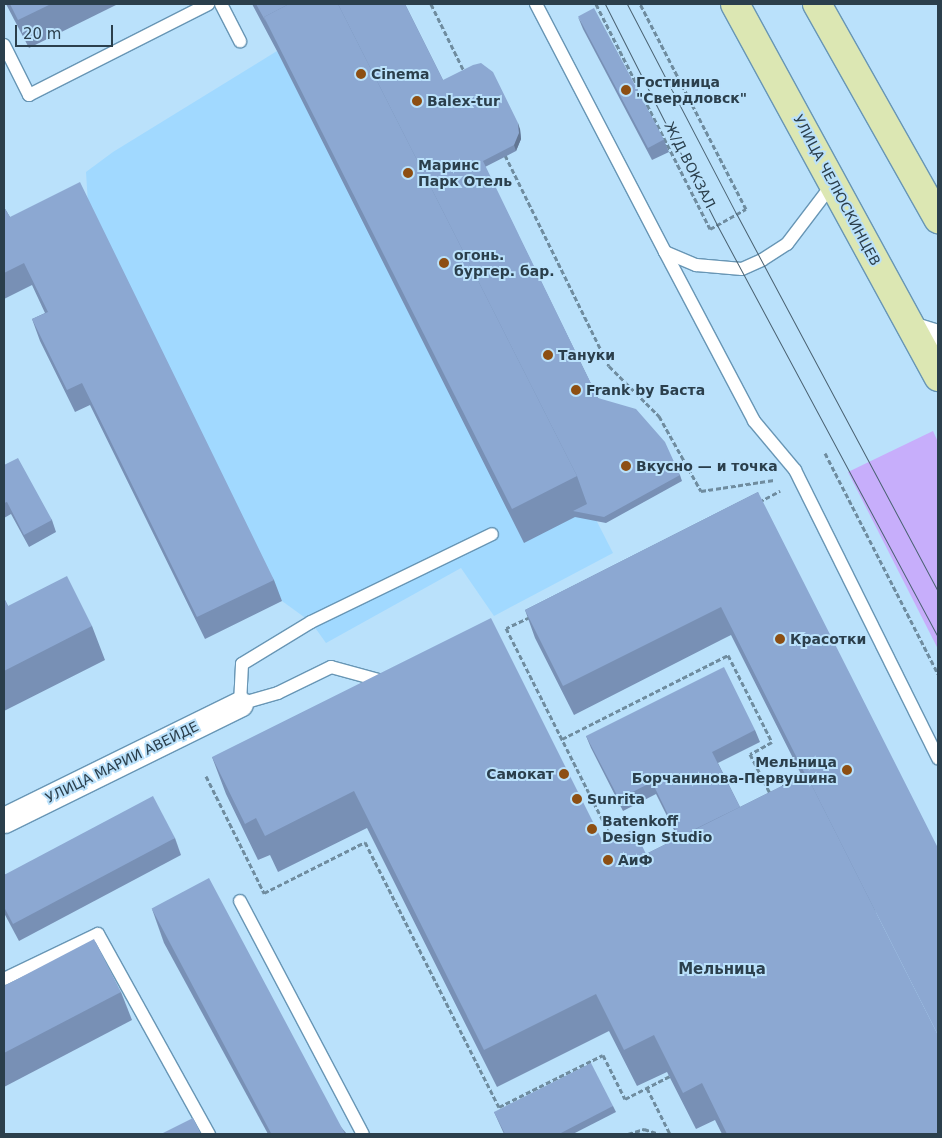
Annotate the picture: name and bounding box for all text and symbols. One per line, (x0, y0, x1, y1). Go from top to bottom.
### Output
scale bar (18, 15, 115, 47)
text: 20 m (23, 25, 61, 43)
place label: Cinema (371, 66, 430, 82)
marker: Cinema (355, 68, 367, 80)
place label: Гостиница "Свердловск" (636, 74, 747, 106)
marker: Гостиница "Свердловск" (620, 84, 632, 96)
place label: Balex-tur (427, 93, 500, 109)
marker: Balex-tur (411, 95, 423, 107)
street label: УЛИЦА ЧЕЛЮСКИНЦЕВ (790, 112, 884, 268)
street label: Ж/Д ВОКЗАЛ (661, 119, 719, 211)
place label: Маринс Парк Отель (418, 157, 512, 190)
marker: Маринс Парк Отель (402, 167, 414, 179)
place label: огонь. бургер. бар. (454, 247, 555, 280)
marker: огонь. бургер. бар. (438, 257, 450, 269)
place label: Тануки (558, 347, 615, 363)
marker: Тануки (542, 349, 554, 361)
place label: Frank by Баста (586, 382, 705, 398)
marker: Frank by Баста (570, 384, 582, 396)
place label: Вкусно — и точка (636, 458, 778, 474)
marker: Вкусно — и точка (620, 460, 632, 472)
place label: Красотки (790, 631, 866, 647)
marker: Красотки (774, 633, 786, 645)
street label: УЛИЦА МАРИИ АВЕЙДЕ (43, 718, 201, 806)
place label: Мельница Борчанинова-Первушина (632, 754, 837, 786)
marker: Мельница Борчанинова-Первушина (841, 764, 853, 776)
place label: Самокат (486, 766, 554, 782)
marker: Самокат (558, 768, 570, 780)
place label: Sunrita (587, 791, 645, 807)
marker: Sunrita (571, 793, 583, 805)
place label: Batenkoff Design Studio (602, 813, 712, 846)
marker: Batenkoff Design Studio (586, 823, 598, 835)
place label: АиФ (618, 852, 653, 868)
marker: АиФ (602, 854, 614, 866)
district label: Мельница (678, 961, 766, 979)

